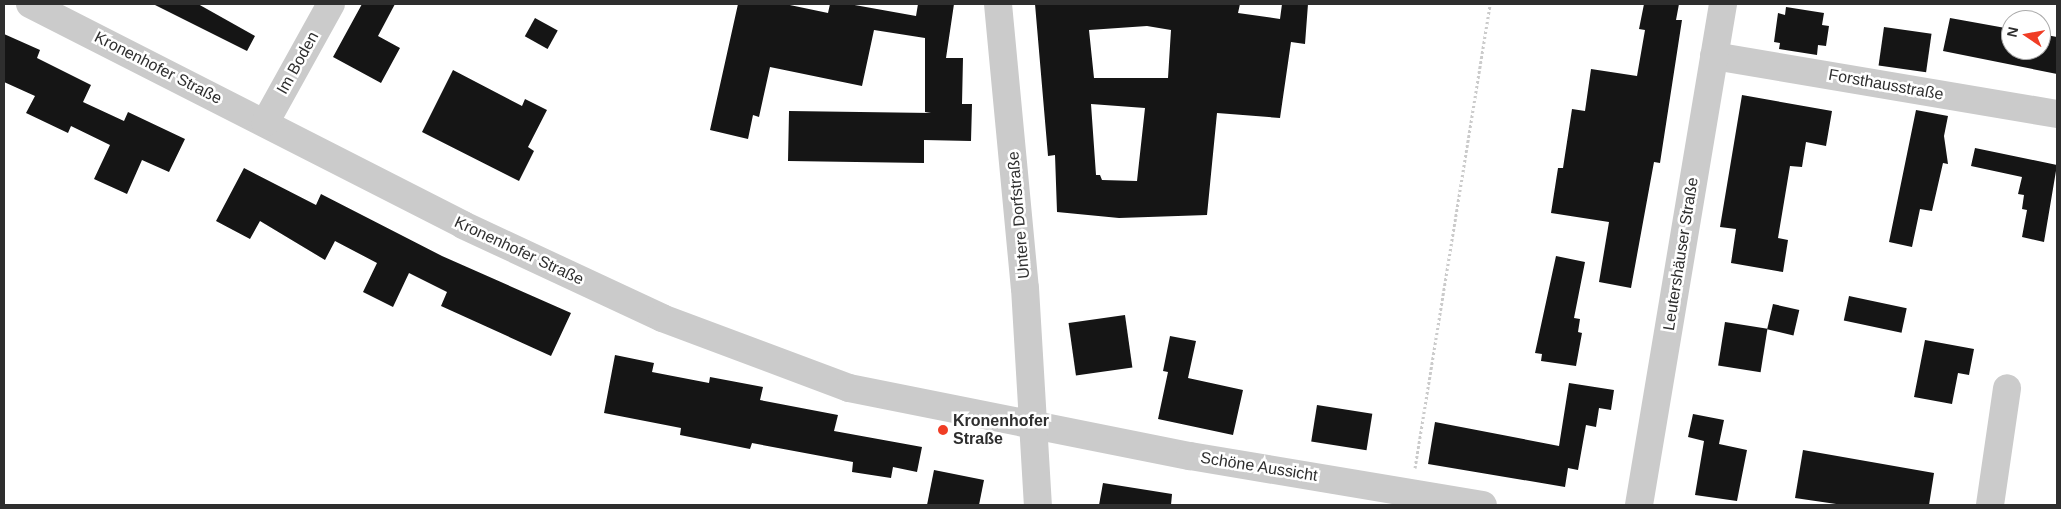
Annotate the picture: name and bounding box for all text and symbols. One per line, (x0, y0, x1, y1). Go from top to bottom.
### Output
north arrow (2001, 10, 2051, 60)
text: N (2003, 25, 2021, 39)
street label: Kronenhofer Straße (91, 28, 225, 108)
street label: Im Boden (273, 28, 323, 98)
street label: Forsthausstraße (1827, 65, 1945, 105)
street label: Untere Dorfstraße (1004, 150, 1034, 280)
street label: Leutershäuser Straße (1659, 176, 1703, 332)
street label: Kronenhofer Straße (451, 213, 587, 289)
place label: Kronenhofer Straße (953, 411, 1049, 449)
marker: Kronenhofer Straße (937, 424, 949, 436)
street label: Schöne Aussicht (1199, 448, 1319, 486)

